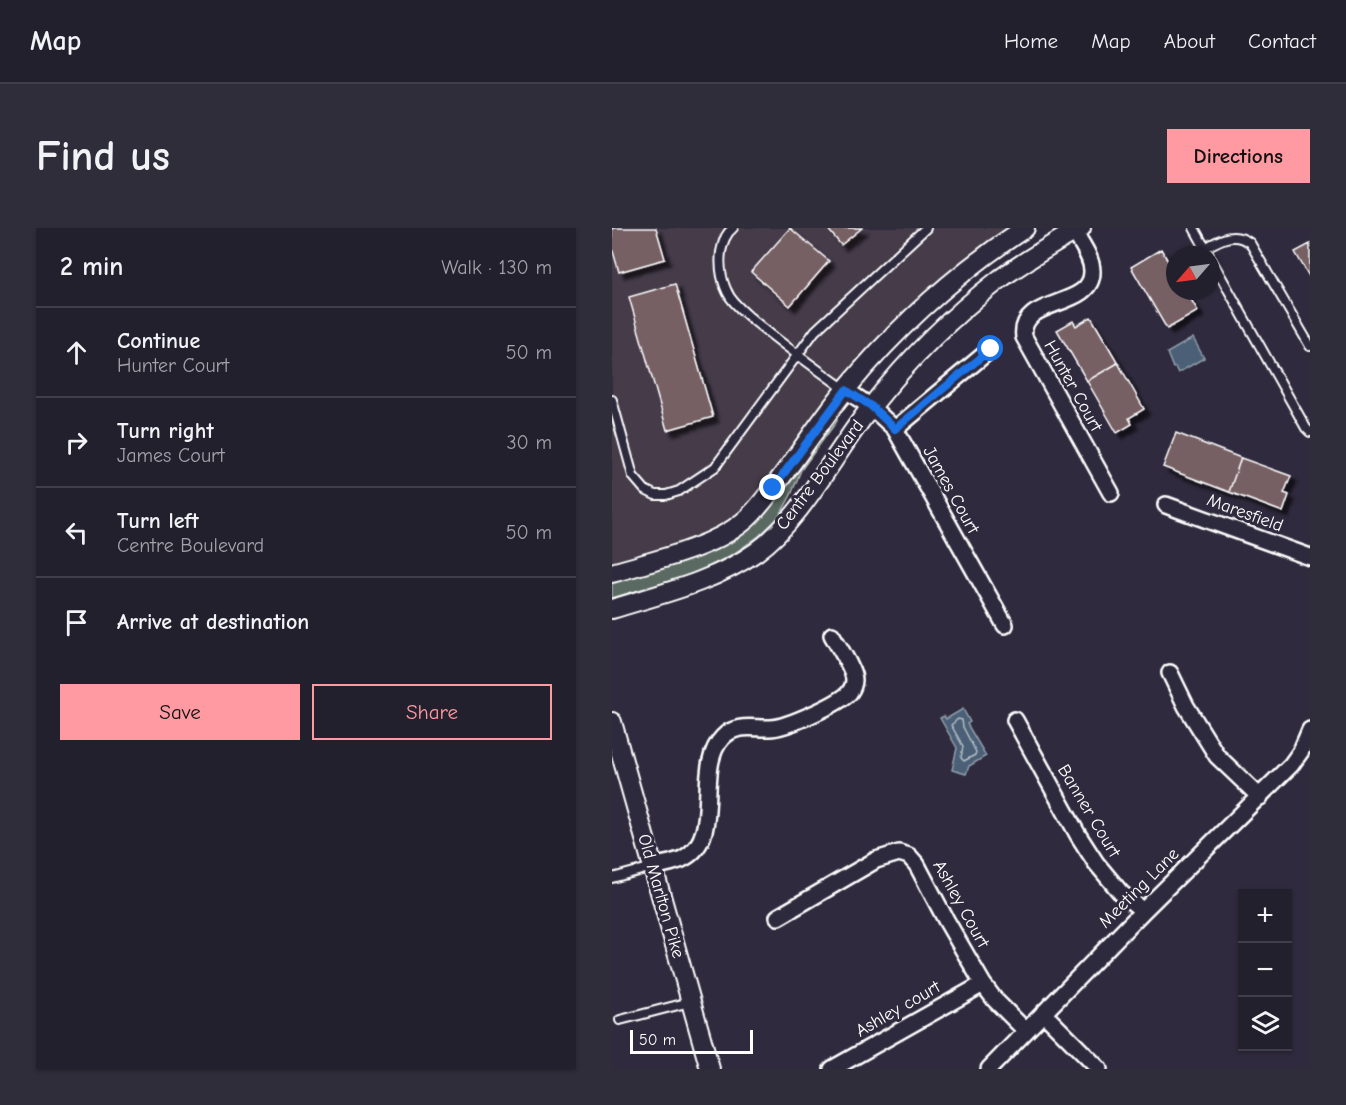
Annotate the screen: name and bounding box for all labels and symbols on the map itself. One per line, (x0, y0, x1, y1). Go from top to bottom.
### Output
north arrow (1166, 246, 1220, 300)
route start (977, 335, 1003, 361)
street label: Hunter Court (1039, 337, 1107, 436)
street label: Centre Boulevard (772, 416, 868, 534)
street label: James Court (918, 442, 984, 538)
route end (759, 474, 785, 500)
street label: Maresfield (1204, 490, 1286, 536)
street label: Banner Court (1053, 761, 1125, 862)
street label: Old Marlton Pike (633, 832, 689, 960)
street label: Meeting Lane (1095, 844, 1183, 932)
street label: Ashley Court (928, 857, 994, 952)
street label: Ashley court (852, 976, 945, 1042)
scale bar (630, 1027, 753, 1054)

